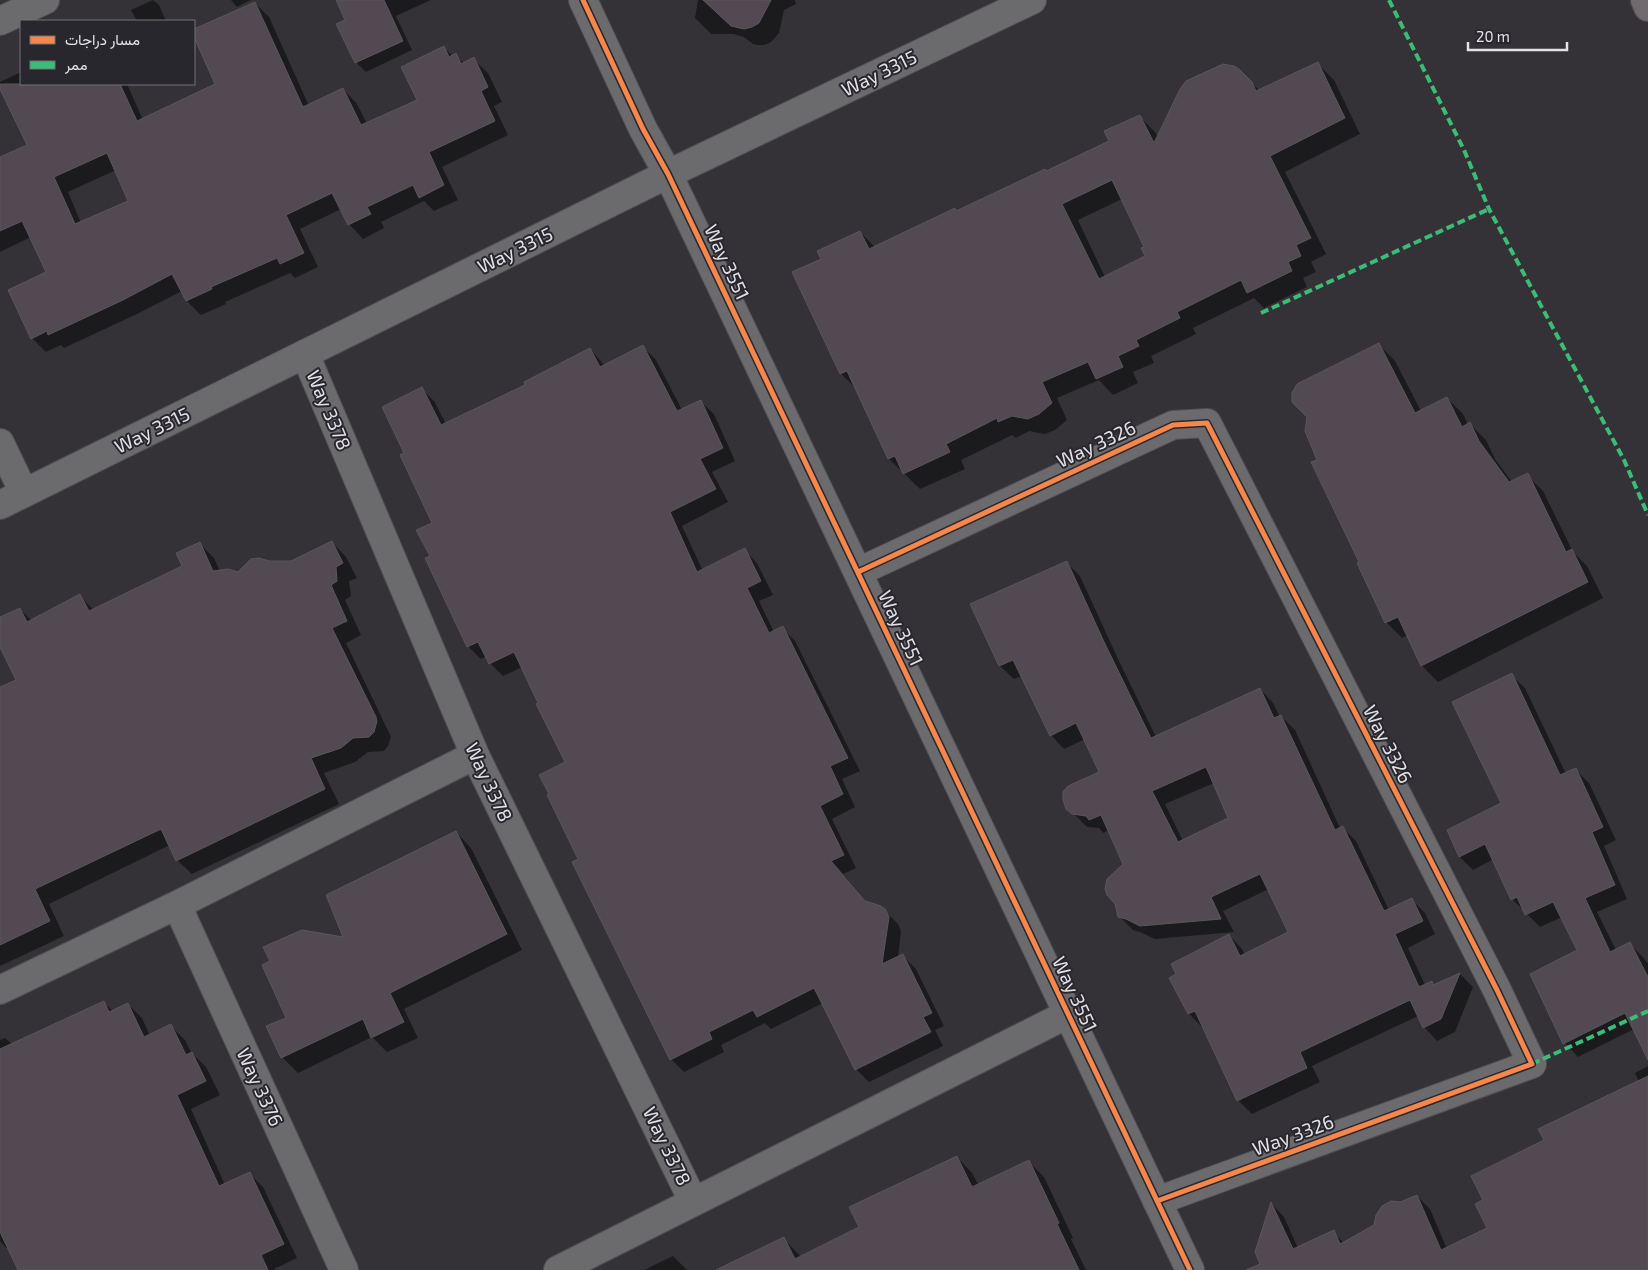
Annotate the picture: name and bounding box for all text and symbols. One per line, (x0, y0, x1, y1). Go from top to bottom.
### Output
legend (20, 20, 195, 85)
scale bar (1468, 20, 1567, 52)
text: 20 m (1476, 27, 1510, 45)
text: مسار دراجات (65, 30, 140, 49)
street label: Way 3315 (837, 44, 920, 101)
text: ممر (64, 55, 87, 74)
street label: Way 3551 (700, 220, 755, 303)
street label: Way 3315 (473, 221, 556, 278)
street label: Way 3378 (302, 366, 357, 453)
street label: Way 3315 (110, 401, 193, 458)
street label: Way 3326 (1053, 415, 1139, 472)
street label: Way 3551 (874, 586, 929, 669)
street label: Way 3326 (1359, 701, 1418, 787)
street label: Way 3378 (461, 739, 518, 825)
street label: Way 3551 (1048, 952, 1103, 1035)
street label: Way 3376 (232, 1044, 289, 1130)
street label: Way 3378 (639, 1103, 696, 1189)
street label: Way 3326 (1249, 1109, 1337, 1160)

